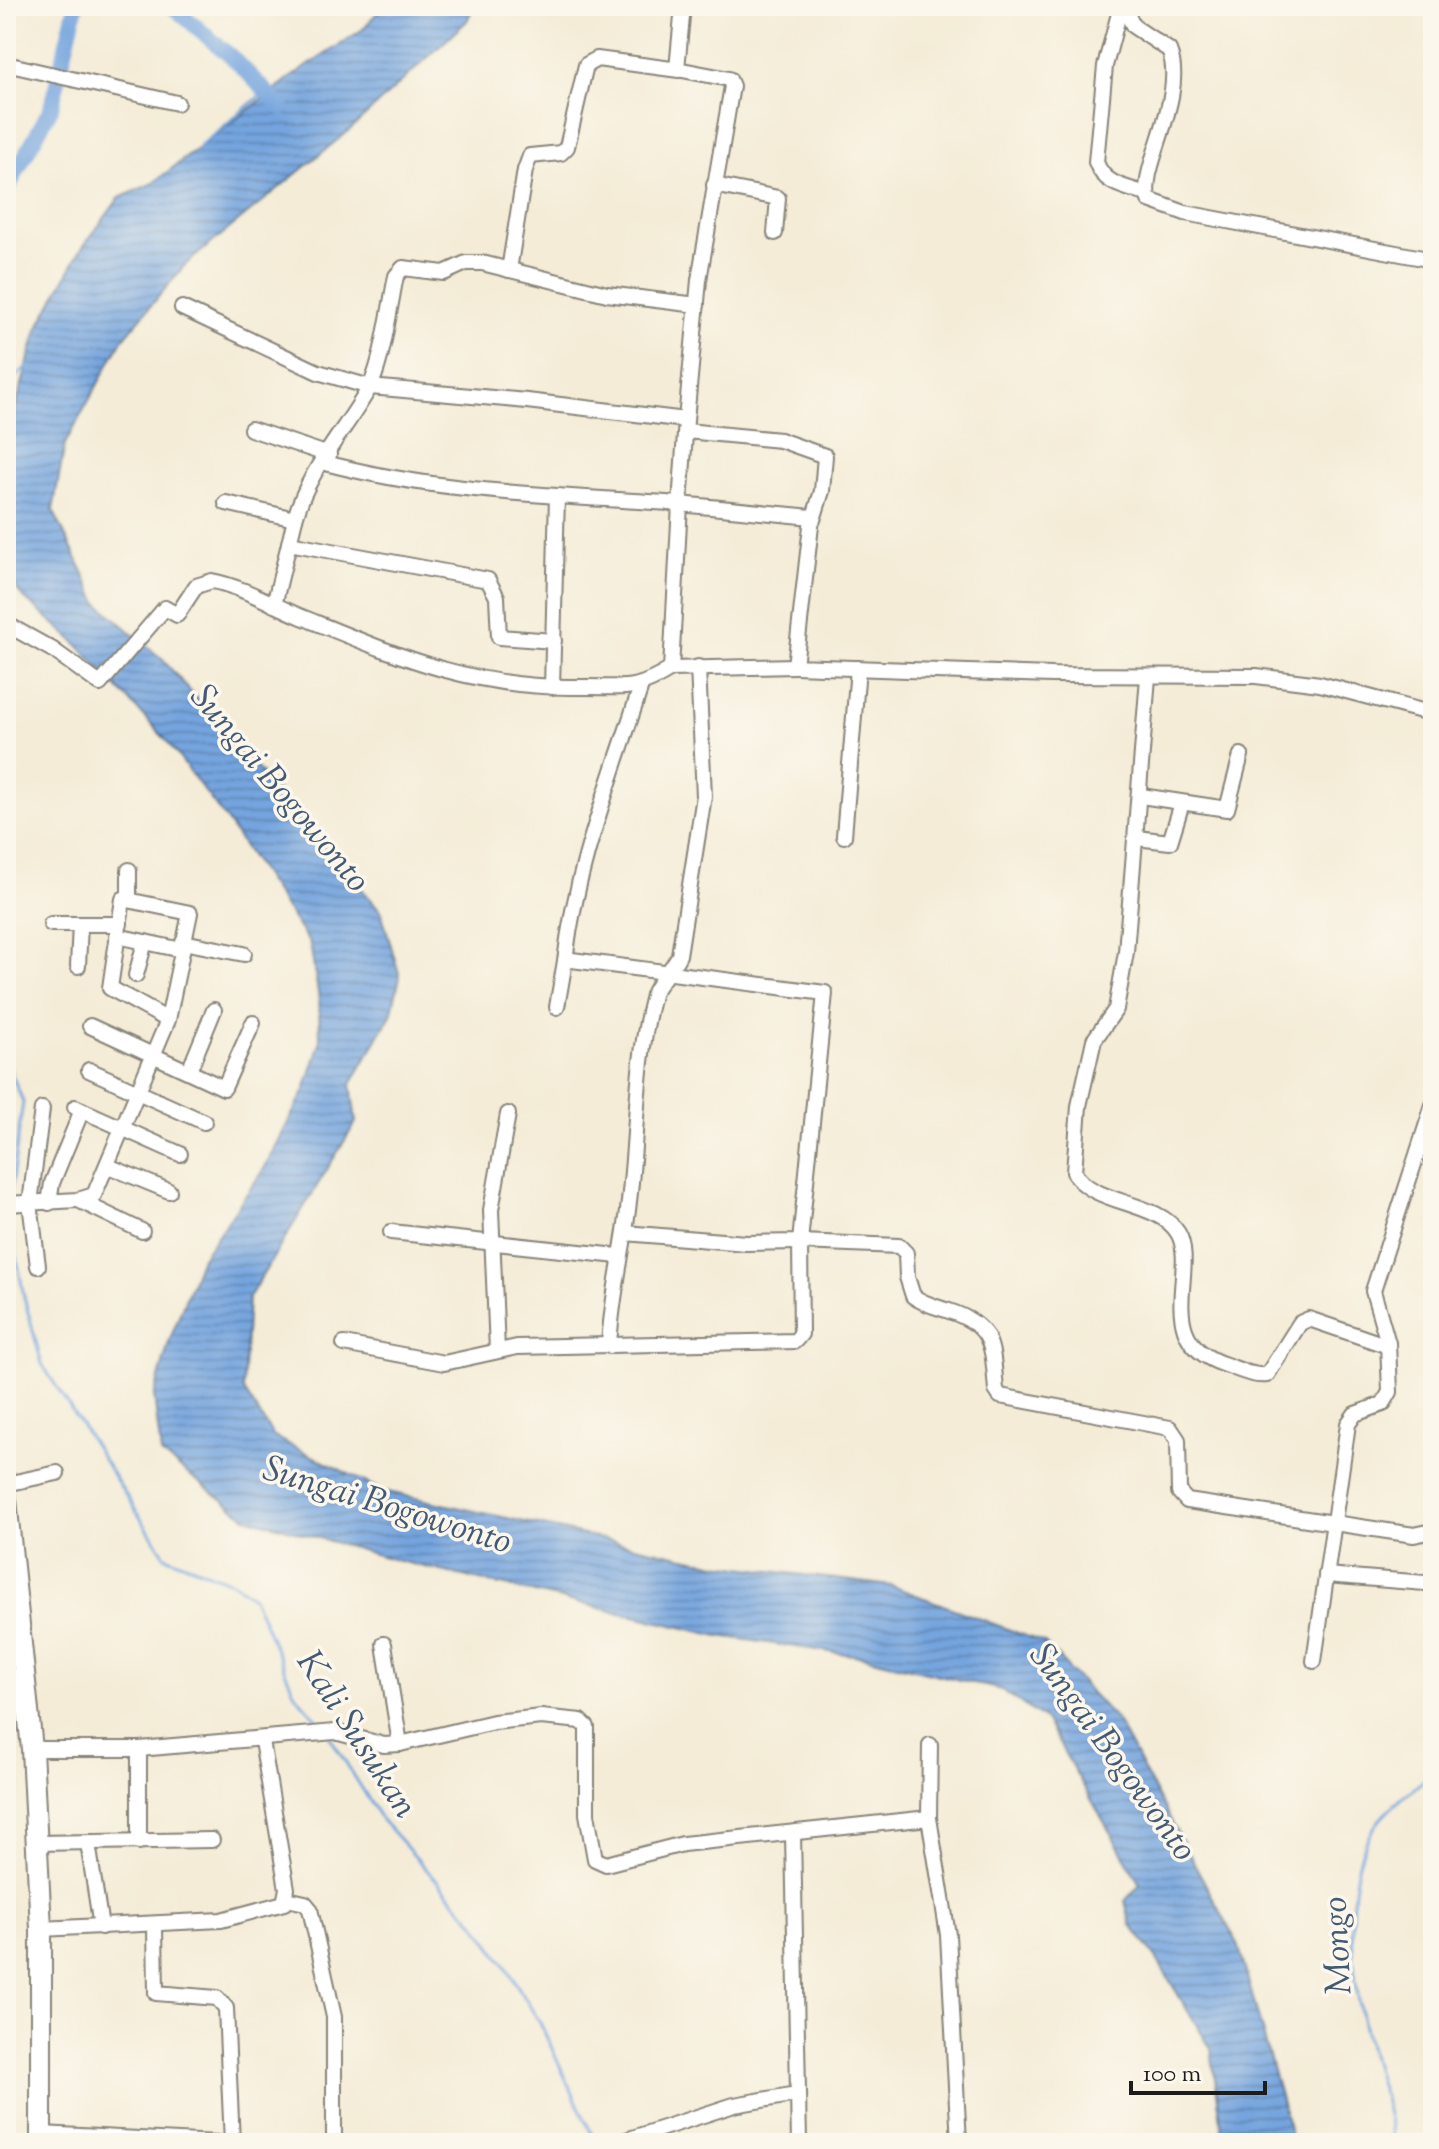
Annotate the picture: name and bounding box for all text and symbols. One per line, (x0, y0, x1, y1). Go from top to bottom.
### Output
water label: Sungai Bogowonto (176, 674, 382, 905)
water label: Sungai Bogowonto (256, 1444, 518, 1569)
water label: Sungai Bogowonto (1015, 1634, 1209, 1873)
water label: Kali Susukan (282, 1641, 429, 1829)
water label: Mongo (1310, 1895, 1368, 1996)
scale bar (1131, 2045, 1265, 2095)
text: 100 m (1143, 2058, 1201, 2092)

